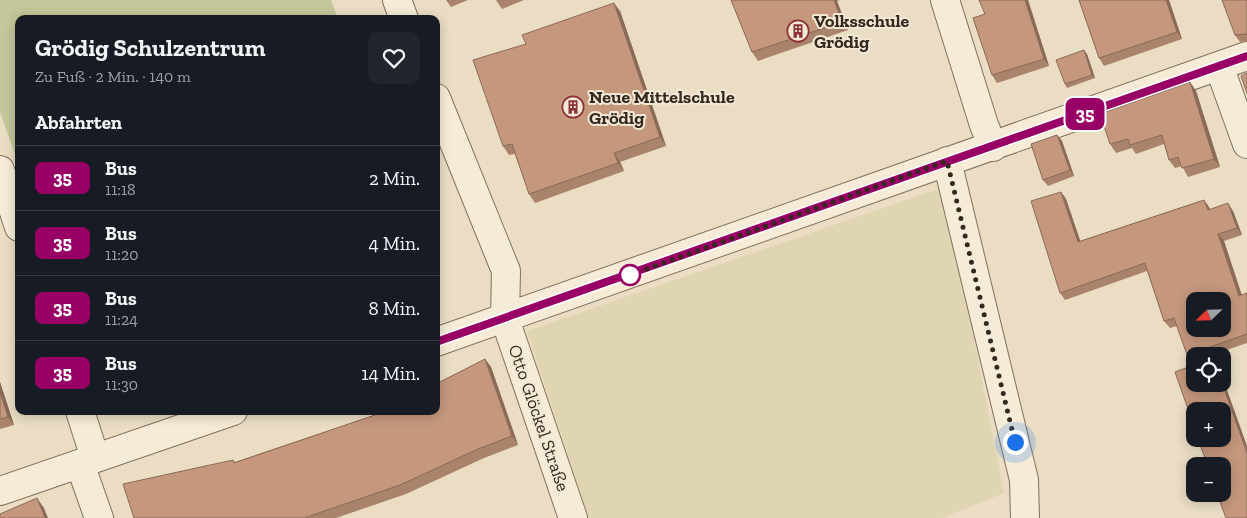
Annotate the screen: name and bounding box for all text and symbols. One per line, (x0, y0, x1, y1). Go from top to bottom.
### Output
place label: Volksschule Grödig (814, 10, 910, 53)
building icon: Volksschule Grödig (786, 19, 810, 43)
button: heart (368, 32, 420, 84)
text: Grödig Schulzentrum (35, 33, 265, 62)
text: Zu Fuß · 2 Min. · 140 m (35, 67, 191, 86)
place label: Neue Mittelschule Grödig (589, 86, 735, 129)
building icon: Neue Mittelschule Grödig (561, 95, 585, 119)
line badge: 35 (1062, 98, 1108, 130)
text: 35 (1076, 103, 1095, 125)
text: Abfahrten (35, 111, 122, 134)
text: Bus (105, 157, 137, 180)
text: 35 (53, 167, 72, 189)
text: 2 Min. (369, 167, 420, 190)
text: 11:18 (105, 180, 136, 199)
text: Bus (105, 222, 137, 245)
text: 35 (53, 232, 72, 254)
text: 4 Min. (368, 232, 420, 255)
text: 11:20 (105, 245, 138, 264)
unlabelled marker (619, 264, 641, 286)
text: Bus (105, 287, 137, 310)
north arrow (1186, 292, 1231, 338)
map controls (1186, 292, 1231, 502)
text: 35 (53, 297, 72, 319)
text: 8 Min. (368, 297, 420, 320)
text: 11:24 (105, 310, 138, 329)
street label: Otto Glöckel Straße (504, 342, 574, 494)
button: locate (1186, 347, 1231, 392)
text: Bus (105, 352, 137, 375)
text: 35 (53, 362, 72, 384)
text: 14 Min. (361, 362, 420, 385)
text: 11:30 (105, 375, 138, 394)
button: + (1186, 402, 1231, 447)
your location (1003, 430, 1028, 455)
button: − (1186, 457, 1231, 502)

